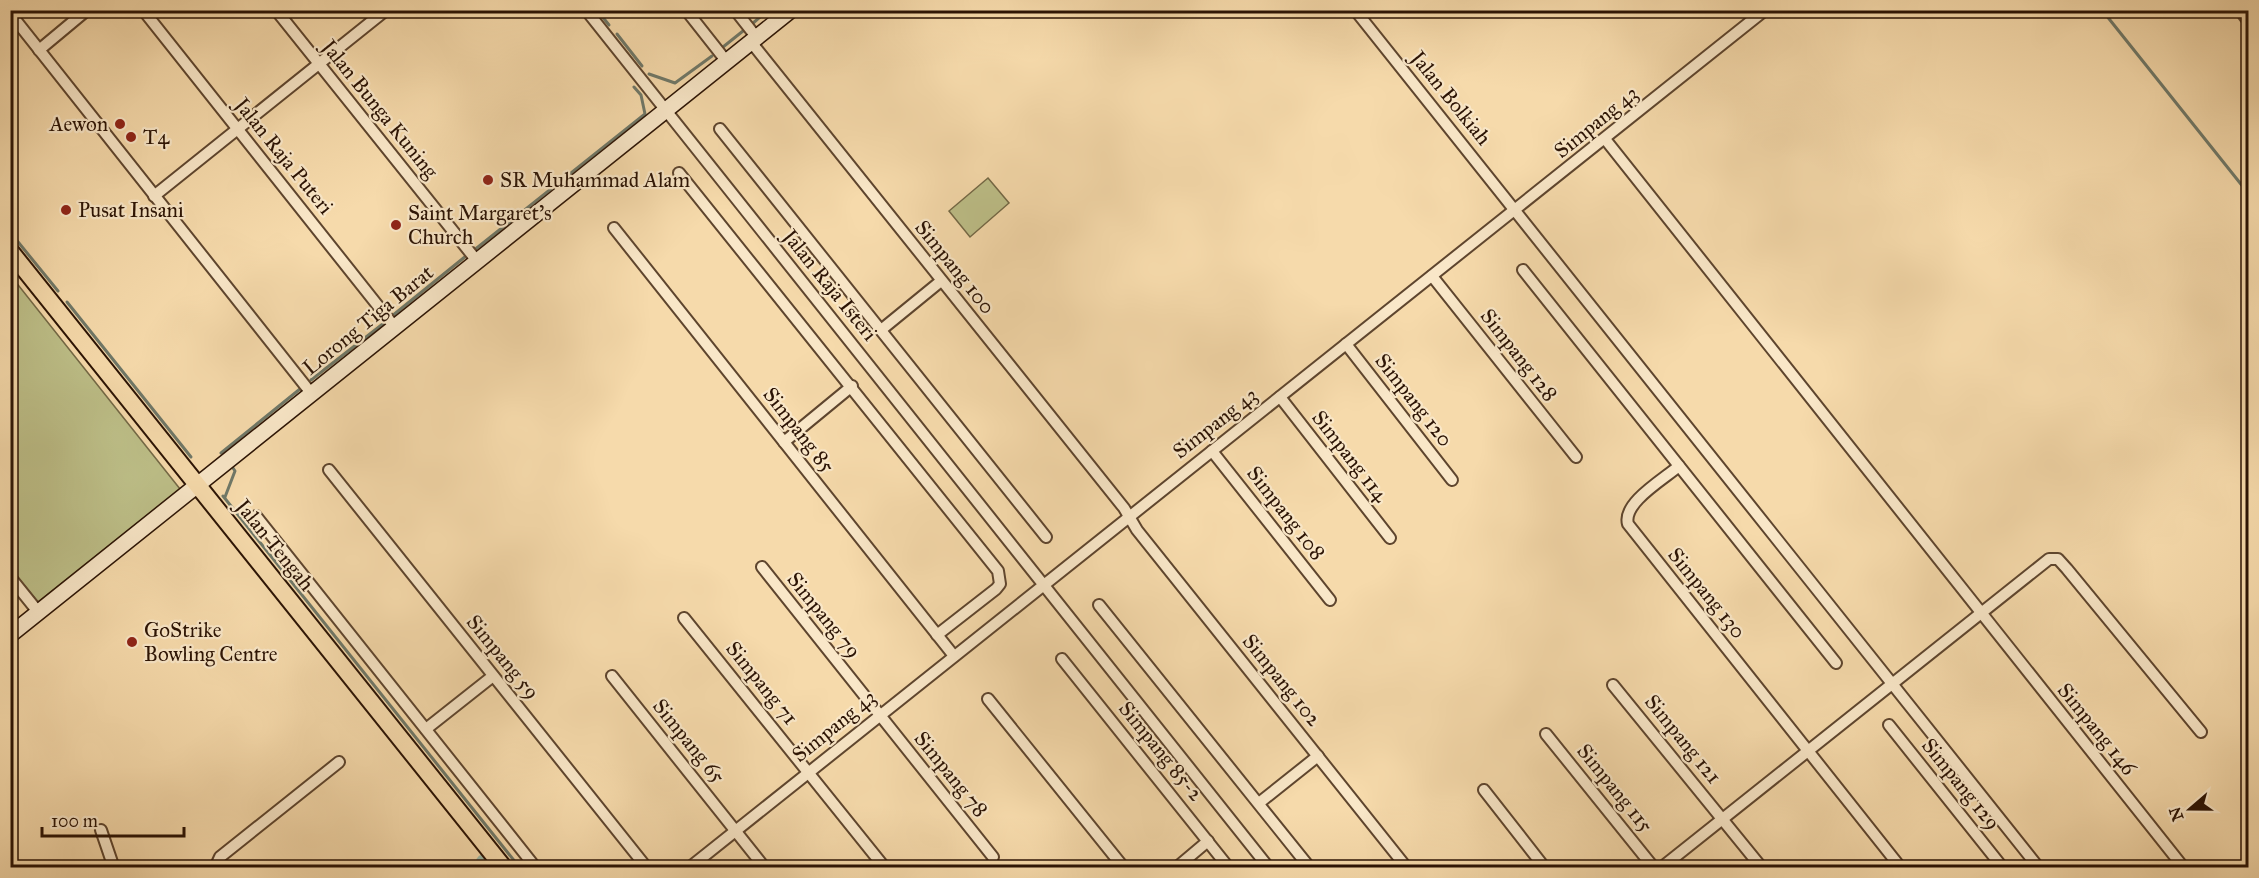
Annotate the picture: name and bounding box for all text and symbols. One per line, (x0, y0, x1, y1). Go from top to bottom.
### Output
street label: Jalan Bunga Kuning (315, 33, 444, 184)
street label: Jalan Bolkiah (1404, 44, 1497, 151)
street label: Simpang 43 (1549, 80, 1643, 164)
street label: Jalan Raja Puteri (228, 91, 339, 220)
place label: Aewon (49, 111, 108, 137)
marker: Aewon (113, 117, 127, 131)
place label: T4 (143, 124, 170, 150)
marker: T4 (124, 130, 138, 144)
place label: SR Muhammad Alam (500, 167, 690, 193)
marker: SR Muhammad Alam (481, 173, 495, 187)
place label: Pusat Insani (78, 197, 184, 223)
place label: Saint Margaret's Church (408, 200, 552, 250)
marker: Pusat Insani (59, 203, 73, 217)
street label: Simpang 100 (909, 215, 1001, 319)
marker: Saint Margaret's Church (389, 218, 403, 232)
street label: Jalan Raja Isteri (776, 223, 883, 346)
street label: Lorong Tiga Barat (297, 259, 439, 381)
street label: Simpang 128 (1475, 304, 1563, 406)
street label: Simpang 120 (1369, 348, 1459, 452)
street label: Simpang 85 (758, 382, 841, 478)
street label: Simpang 43 (1167, 382, 1263, 464)
street label: Simpang 114 (1306, 405, 1395, 508)
street label: Simpang 108 (1241, 461, 1331, 565)
street label: Jalan Tengah (229, 492, 320, 596)
street label: Simpang 130 (1662, 542, 1752, 644)
street label: Simpang 79 (781, 567, 867, 663)
street label: Simpang 59 (461, 609, 545, 705)
place label: GoStrike Bowling Centre (144, 617, 278, 667)
street label: Simpang 102 (1237, 629, 1328, 732)
marker: GoStrike Bowling Centre (125, 635, 139, 649)
street label: Simpang 71 (720, 636, 804, 730)
street label: Simpang 146 (2052, 678, 2143, 781)
street label: Simpang 43 (787, 684, 881, 768)
street label: Simpang 121 (1639, 689, 1727, 789)
street label: Simpang 65 (647, 694, 731, 789)
street label: Simpang 85-2 (1113, 696, 1209, 806)
street label: Simpang 78 (909, 726, 993, 822)
street label: Simpang 129 (1916, 733, 2006, 835)
street label: Simpang 115 (1571, 738, 1659, 838)
north arrow (2160, 779, 2220, 839)
scale bar (42, 800, 184, 838)
text: N (2165, 804, 2188, 824)
text: 100 m (51, 810, 98, 832)

